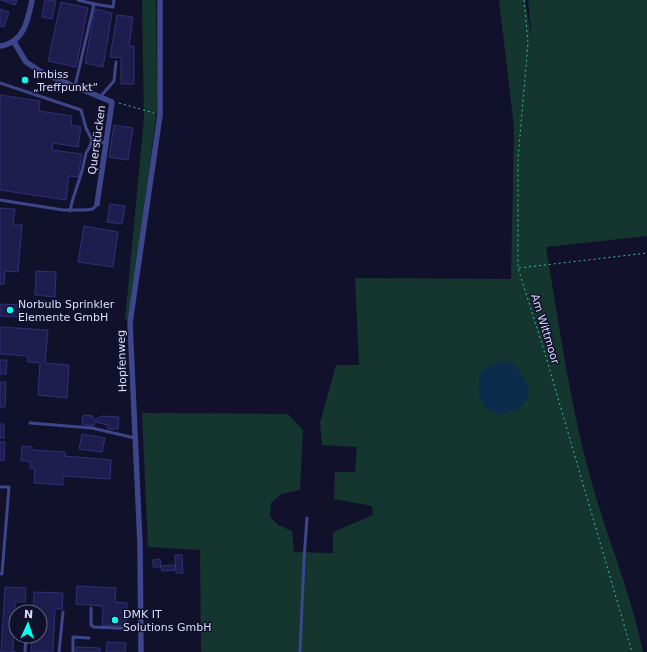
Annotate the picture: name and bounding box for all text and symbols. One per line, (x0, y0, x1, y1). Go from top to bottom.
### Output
place label: Imbiss „Treffpunkt“ (33, 68, 98, 94)
marker: Imbiss „Treffpunkt“ (20, 75, 30, 85)
street label: Querstücken (86, 105, 108, 175)
street label: Am Wittmoor (528, 292, 562, 366)
place label: Norbulb Sprinkler Elemente GmbH (18, 298, 115, 324)
marker: Norbulb Sprinkler Elemente GmbH (5, 305, 15, 315)
street label: Hopfenweg (114, 330, 130, 392)
north arrow (8, 604, 48, 644)
text: N (24, 608, 33, 621)
place label: DMK IT Solutions GmbH (123, 608, 212, 634)
marker: DMK IT Solutions GmbH (110, 615, 120, 625)

